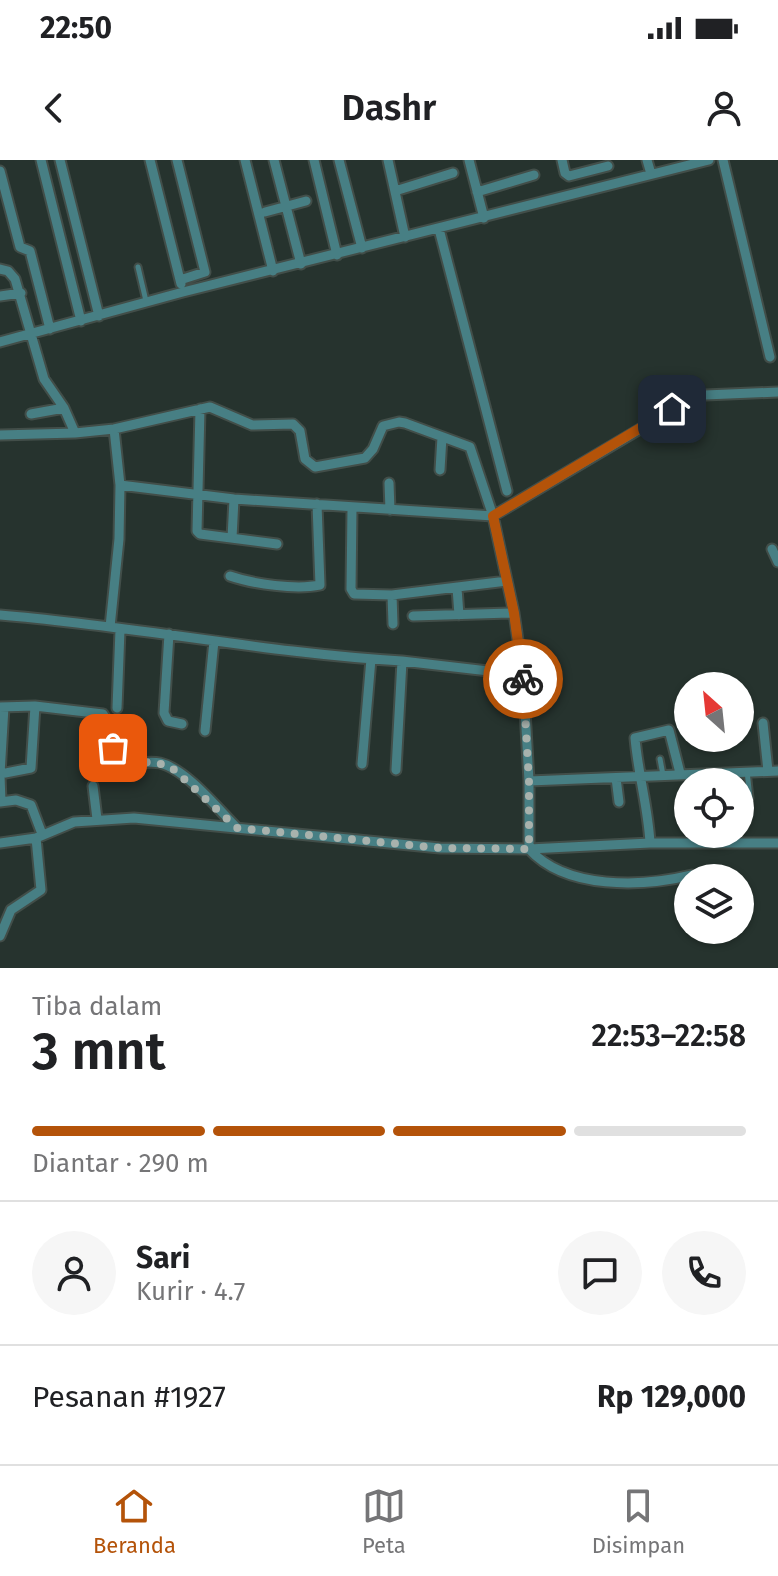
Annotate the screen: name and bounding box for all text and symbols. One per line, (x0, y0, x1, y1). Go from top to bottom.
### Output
text: 22:50 (40, 10, 112, 46)
icon: back (32, 86, 76, 130)
text: Dashr (342, 86, 436, 130)
icon: person (702, 86, 746, 130)
pin (638, 375, 706, 443)
icon: home (650, 387, 694, 431)
courier (483, 639, 563, 719)
icon: bike (501, 657, 545, 701)
north arrow (674, 672, 754, 752)
map controls (674, 672, 754, 944)
pin (79, 714, 147, 782)
icon: bag (91, 726, 135, 770)
button: locate (674, 768, 754, 848)
button: layers (674, 864, 754, 944)
text: Tiba dalam (32, 991, 162, 1022)
text: 22:53–22:58 (592, 1018, 746, 1054)
text: 3 mnt (32, 1020, 165, 1083)
text: Diantar · 290 m (32, 1148, 209, 1179)
button: person (32, 1231, 116, 1315)
button: chat (558, 1231, 642, 1315)
button: phone (662, 1231, 746, 1315)
text: Sari (136, 1240, 190, 1276)
text: Kurir · 4.7 (136, 1276, 245, 1307)
text: Pesanan #1927 (32, 1379, 226, 1415)
text: Rp 129,000 (597, 1379, 746, 1415)
tab: Beranda (93, 1484, 176, 1559)
tab: Peta (362, 1484, 406, 1559)
tab: Disimpan (592, 1484, 685, 1559)

